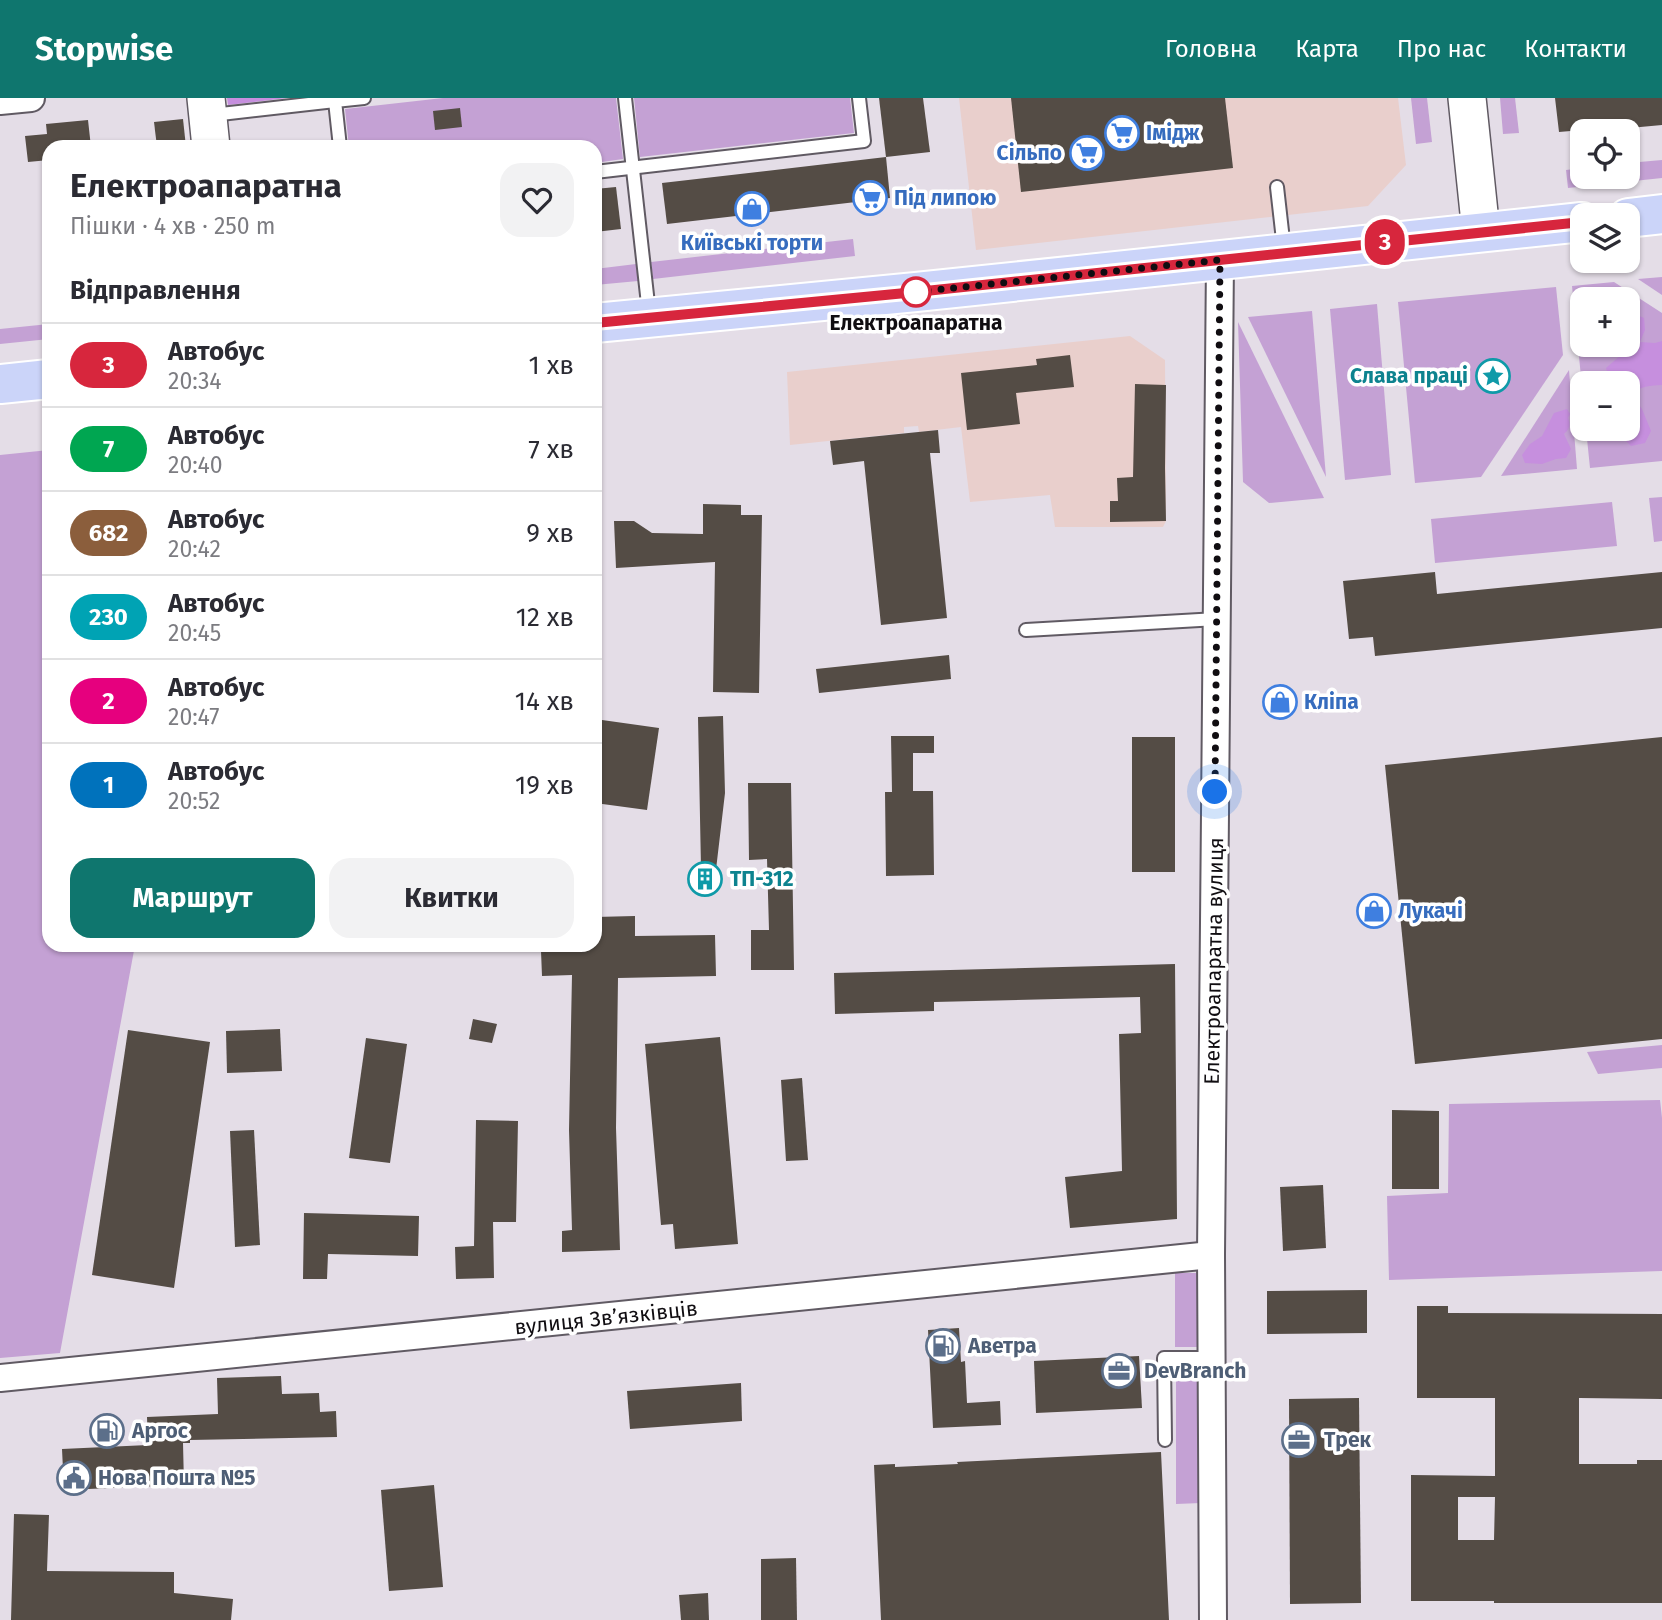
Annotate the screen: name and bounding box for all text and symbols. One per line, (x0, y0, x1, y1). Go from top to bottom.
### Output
text: Stopwise (35, 29, 173, 69)
text: Головна (1165, 35, 1257, 63)
text: Карта (1295, 35, 1359, 63)
text: Про нас (1397, 35, 1486, 63)
text: Контакти (1524, 35, 1627, 63)
supermarket icon: Імідж (1103, 114, 1141, 152)
map controls (1570, 119, 1640, 441)
button: locate (1570, 119, 1640, 189)
place label: Імідж (1146, 120, 1200, 146)
supermarket icon: Сільпо (1068, 134, 1106, 172)
place label: Сільпо (997, 140, 1062, 166)
button: heart (500, 163, 574, 237)
text: Електроапаратна (70, 166, 342, 206)
supermarket icon: Під липою (851, 179, 889, 217)
place label: Під липою (894, 185, 996, 211)
shop icon: Київські торти (733, 190, 771, 228)
button: layers (1570, 203, 1640, 273)
text: Пішки · 4 хв · 250 m (70, 212, 275, 240)
line badge: 3 (1362, 219, 1408, 265)
text: 3 (1379, 228, 1391, 256)
place label: Київські торти (681, 230, 823, 256)
text: Відправлення (70, 275, 241, 306)
marker: Електроапаратна (901, 277, 931, 307)
button: + (1570, 287, 1640, 357)
place label: Електроапаратна (829, 310, 1003, 336)
text: Автобус (168, 336, 265, 367)
text: 1 хв (529, 350, 574, 381)
text: 3 (102, 351, 115, 379)
place icon: Слава праці (1474, 357, 1512, 395)
place label: Слава праці (1350, 363, 1468, 389)
text: 20:34 (168, 367, 222, 395)
button: − (1570, 371, 1640, 441)
text: Автобус (168, 420, 265, 451)
text: 7 хв (528, 434, 574, 465)
text: 7 (103, 435, 114, 463)
text: 20:40 (168, 451, 223, 479)
text: Автобус (168, 504, 265, 535)
text: 9 хв (526, 518, 574, 549)
text: 682 (89, 519, 128, 547)
text: 20:42 (168, 535, 221, 563)
text: Автобус (168, 588, 265, 619)
text: 12 хв (516, 602, 574, 633)
text: 230 (89, 603, 128, 631)
text: 20:45 (168, 619, 221, 647)
text: Автобус (168, 672, 265, 703)
shop icon: Кліпа (1261, 683, 1299, 721)
text: 14 хв (515, 686, 574, 717)
text: 2 (102, 687, 115, 715)
place label: Кліпа (1304, 689, 1359, 715)
text: 20:47 (168, 703, 220, 731)
text: Автобус (168, 756, 265, 787)
text: 19 хв (515, 770, 574, 801)
text: 1 (103, 771, 114, 799)
your location (1197, 774, 1232, 809)
text: 20:52 (168, 787, 220, 815)
street label: Електроапаратна вулиця (1199, 837, 1229, 1085)
button: Маршрут (70, 858, 315, 938)
button: Квитки (329, 858, 574, 938)
building icon: ТП-312 (686, 860, 724, 898)
place label: ТП-312 (730, 866, 794, 892)
shop icon: Лукачі (1355, 892, 1393, 930)
place label: Лукачі (1398, 898, 1463, 924)
street label: вулиця Звʼязківців (513, 1295, 699, 1341)
fuel station icon: Аветра (924, 1327, 962, 1365)
place label: Аветра (967, 1333, 1037, 1359)
office icon: DevBranch (1100, 1352, 1138, 1390)
place label: DevBranch (1144, 1358, 1246, 1384)
fuel station icon: Аргос (88, 1412, 126, 1450)
place label: Аргос (131, 1418, 188, 1444)
office icon: Трек (1280, 1421, 1318, 1459)
place label: Трек (1324, 1427, 1371, 1453)
public building icon: Нова Пошта №5 (55, 1459, 93, 1497)
place label: Нова Пошта №5 (98, 1465, 255, 1491)

